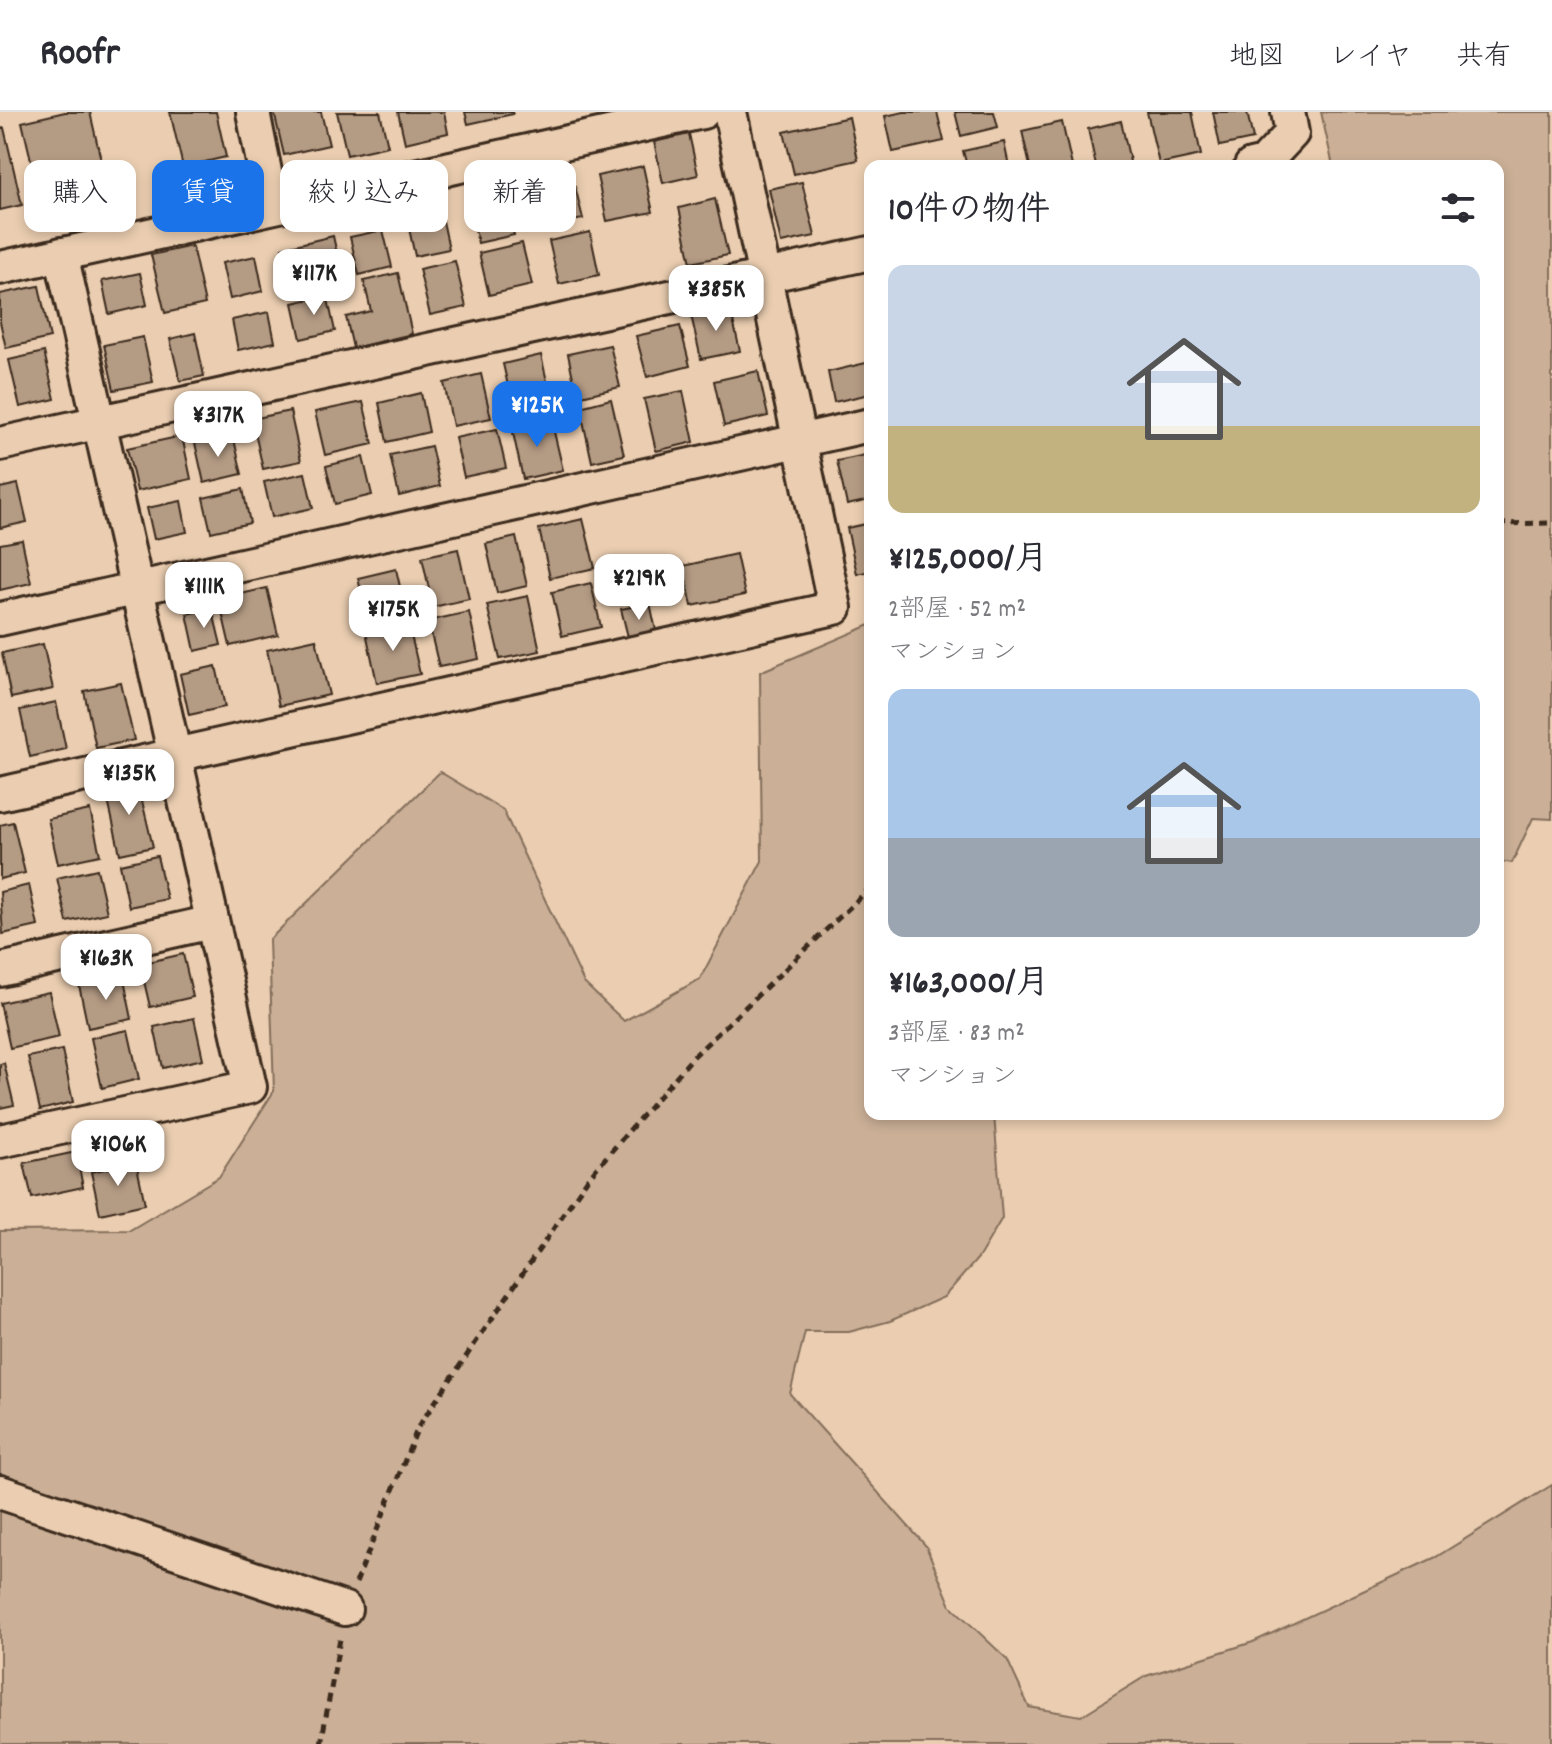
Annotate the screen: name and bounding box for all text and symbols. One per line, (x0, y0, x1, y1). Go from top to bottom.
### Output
text: Roofr (40, 28, 120, 83)
text: 地図 (1229, 39, 1285, 79)
text: レイヤ (1329, 39, 1412, 79)
text: 共有 (1456, 39, 1512, 79)
chip: 購入 (24, 160, 136, 232)
chip: 賃貸 (152, 160, 264, 232)
chip: 絞り込み (280, 160, 448, 232)
chip: 新着 (464, 160, 576, 232)
icon: filters (1436, 186, 1480, 230)
text: 10件の物件 (888, 188, 1050, 237)
pin: ¥117K (258, 249, 370, 317)
text: ¥117K (291, 256, 337, 293)
pin: ¥385K (660, 265, 772, 333)
text: ¥385K (687, 272, 745, 309)
icon: home (1112, 317, 1256, 461)
pin: ¥125K (481, 381, 593, 449)
text: ¥125K (510, 388, 564, 425)
pin: ¥317K (162, 391, 274, 459)
text: ¥317K (192, 398, 244, 435)
text: ¥125,000/月 (888, 537, 1048, 586)
pin: ¥219K (583, 554, 695, 622)
text: ¥219K (612, 561, 666, 598)
pin: ¥111K (148, 562, 260, 630)
text: ¥111K (183, 569, 225, 606)
pin: ¥175K (337, 585, 449, 653)
text: ¥175K (367, 592, 419, 629)
text: 2部屋 · 52 m² (888, 592, 1026, 629)
text: マンション (888, 635, 1017, 672)
icon: home (1112, 741, 1256, 885)
pin: ¥135K (73, 749, 185, 817)
text: ¥135K (102, 756, 156, 793)
pin: ¥163K (50, 934, 162, 1002)
text: ¥163K (79, 941, 133, 978)
text: ¥163,000/月 (888, 961, 1049, 1010)
text: 3部屋 · 83 m² (888, 1016, 1025, 1053)
text: マンション (888, 1059, 1017, 1096)
pin: ¥106K (62, 1120, 174, 1188)
text: ¥106K (89, 1127, 147, 1164)

